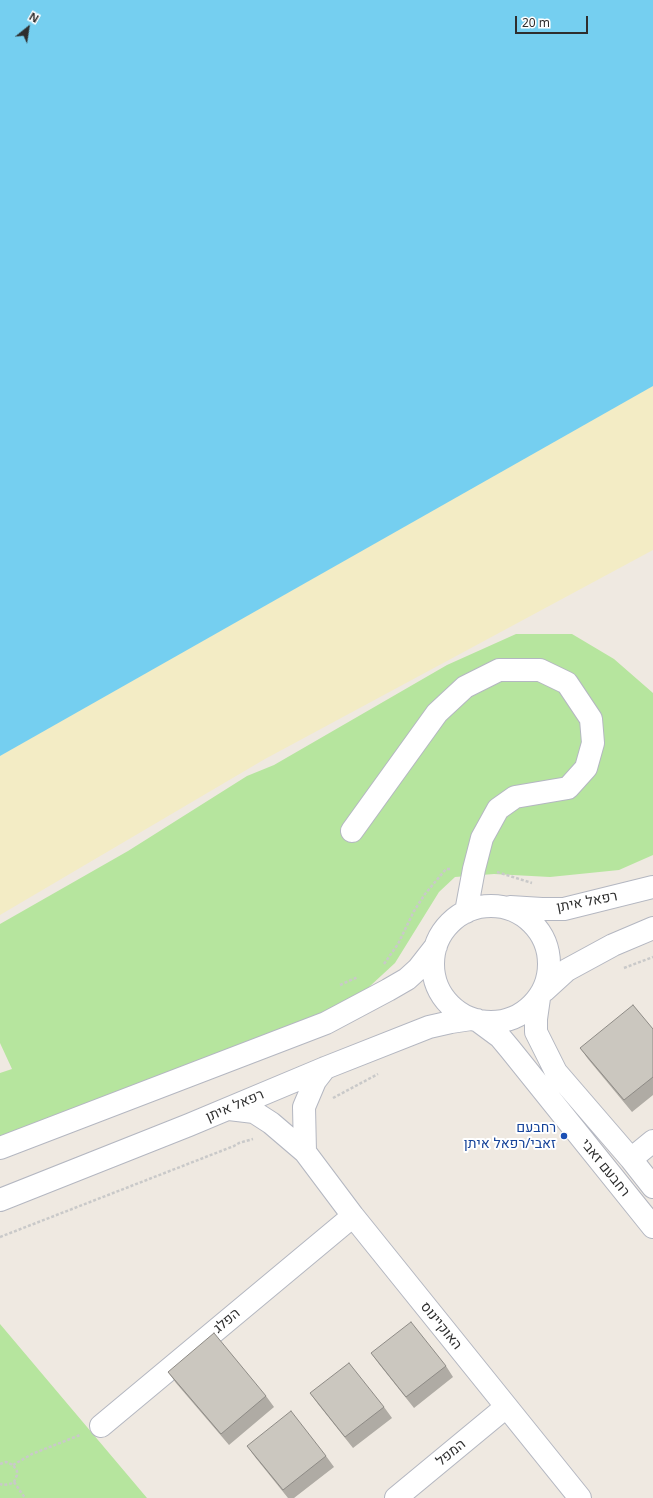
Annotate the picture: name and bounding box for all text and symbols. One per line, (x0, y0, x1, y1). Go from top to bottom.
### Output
north arrow (8, 8, 48, 48)
text: N (27, 8, 42, 26)
scale bar (517, 8, 590, 34)
text: 20 m (522, 14, 550, 31)
street label: רפאל איתן (555, 888, 619, 916)
street label: רפאל איתן (203, 1086, 267, 1126)
place label: רחבעם זאבי/רפאל איתן (464, 1120, 556, 1152)
marker: רחבעם זאבי/רפאל איתן (559, 1131, 569, 1141)
street label: רחבעם זאבי (577, 1136, 633, 1200)
street label: האוקיינוס (417, 1299, 465, 1353)
street label: הפלג (210, 1305, 244, 1337)
street label: המפל (433, 1436, 469, 1470)

